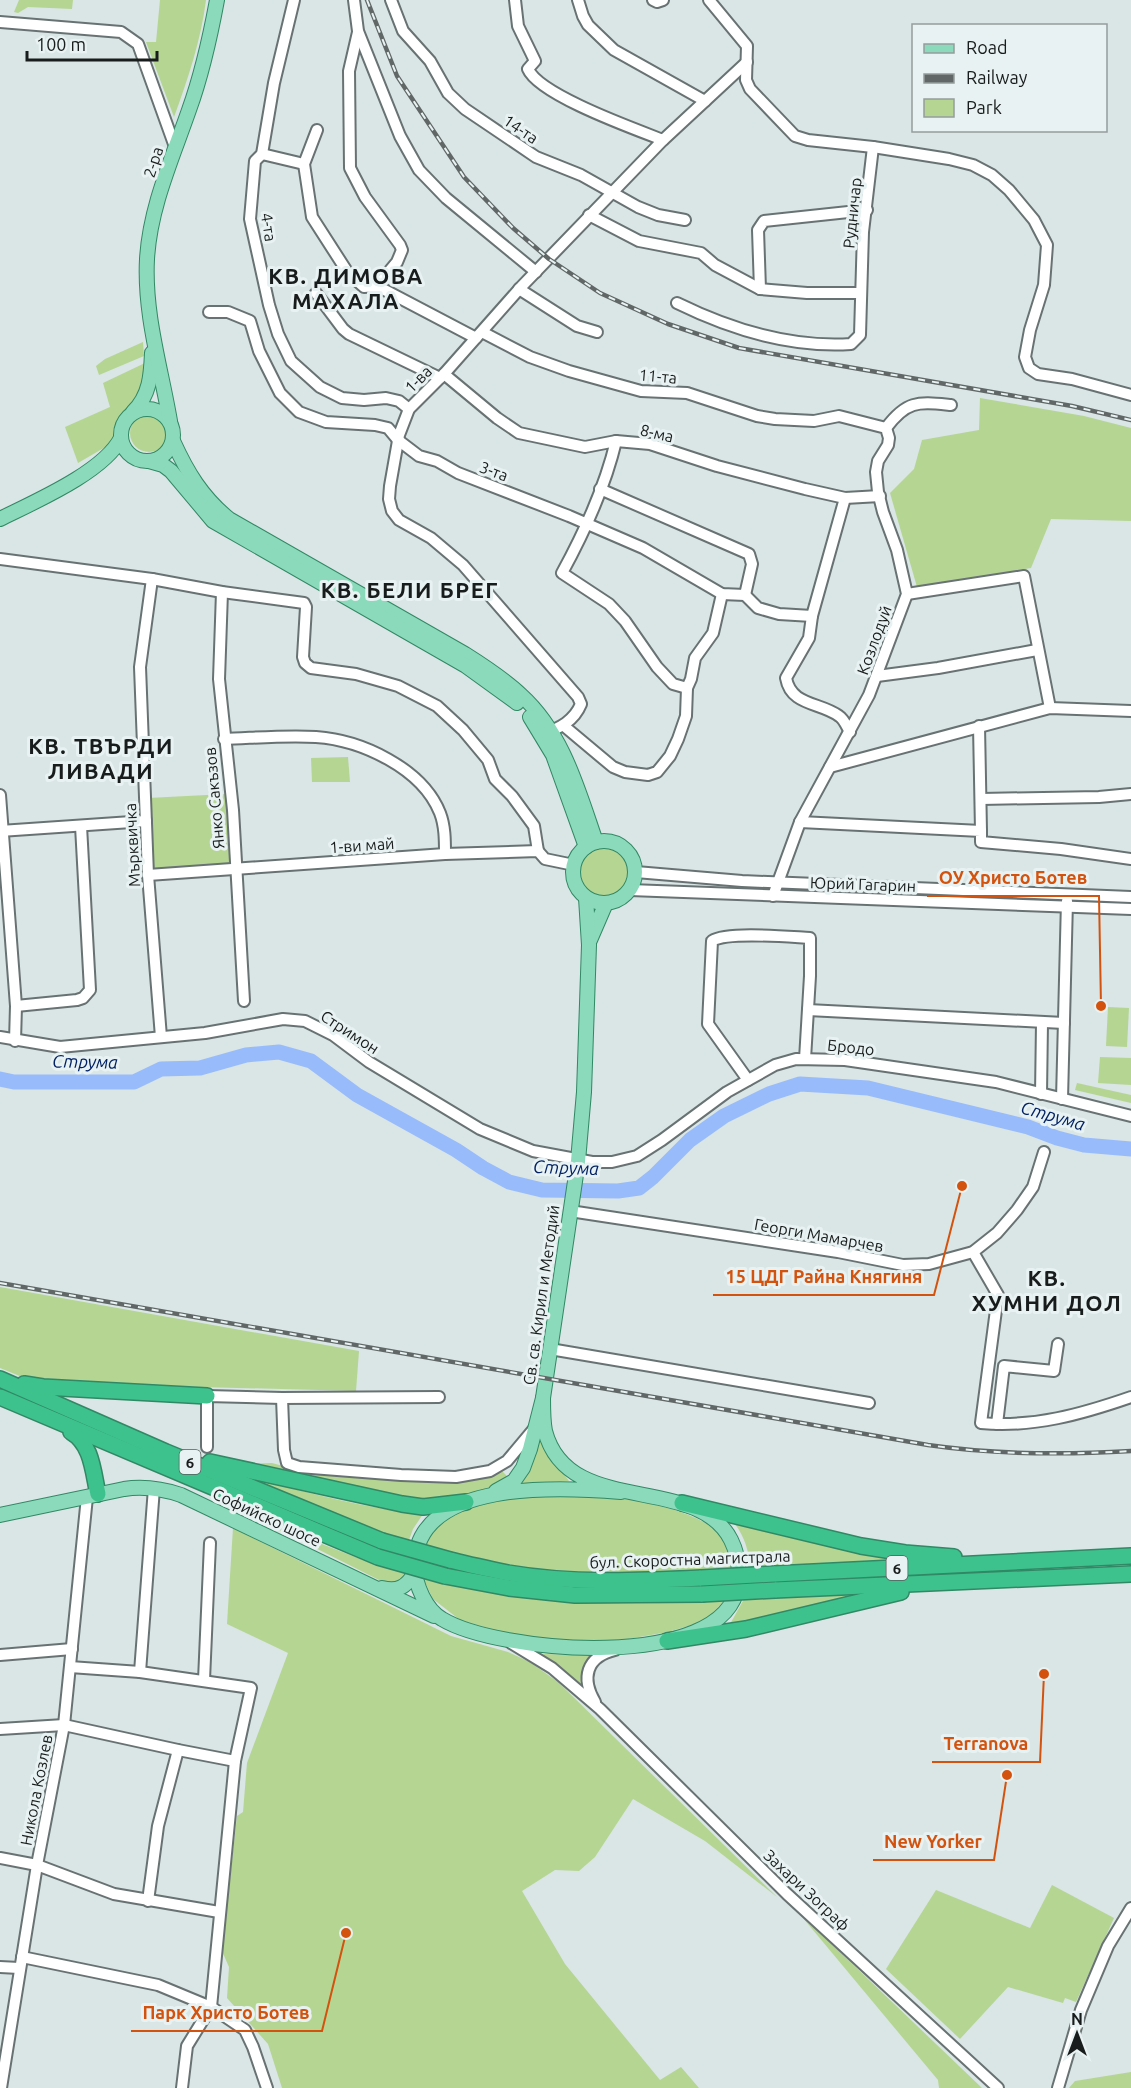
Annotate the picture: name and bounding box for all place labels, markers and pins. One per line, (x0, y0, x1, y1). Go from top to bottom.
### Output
callout: ОУ Христо Ботев (927, 860, 1099, 896)
callout: 15 ЦДГ Райна Княгиня (713, 1259, 934, 1295)
callout: Terranova (932, 1726, 1040, 1762)
callout: New Yorker (873, 1824, 994, 1860)
callout: Парк Христо Ботев (131, 1995, 322, 2031)

